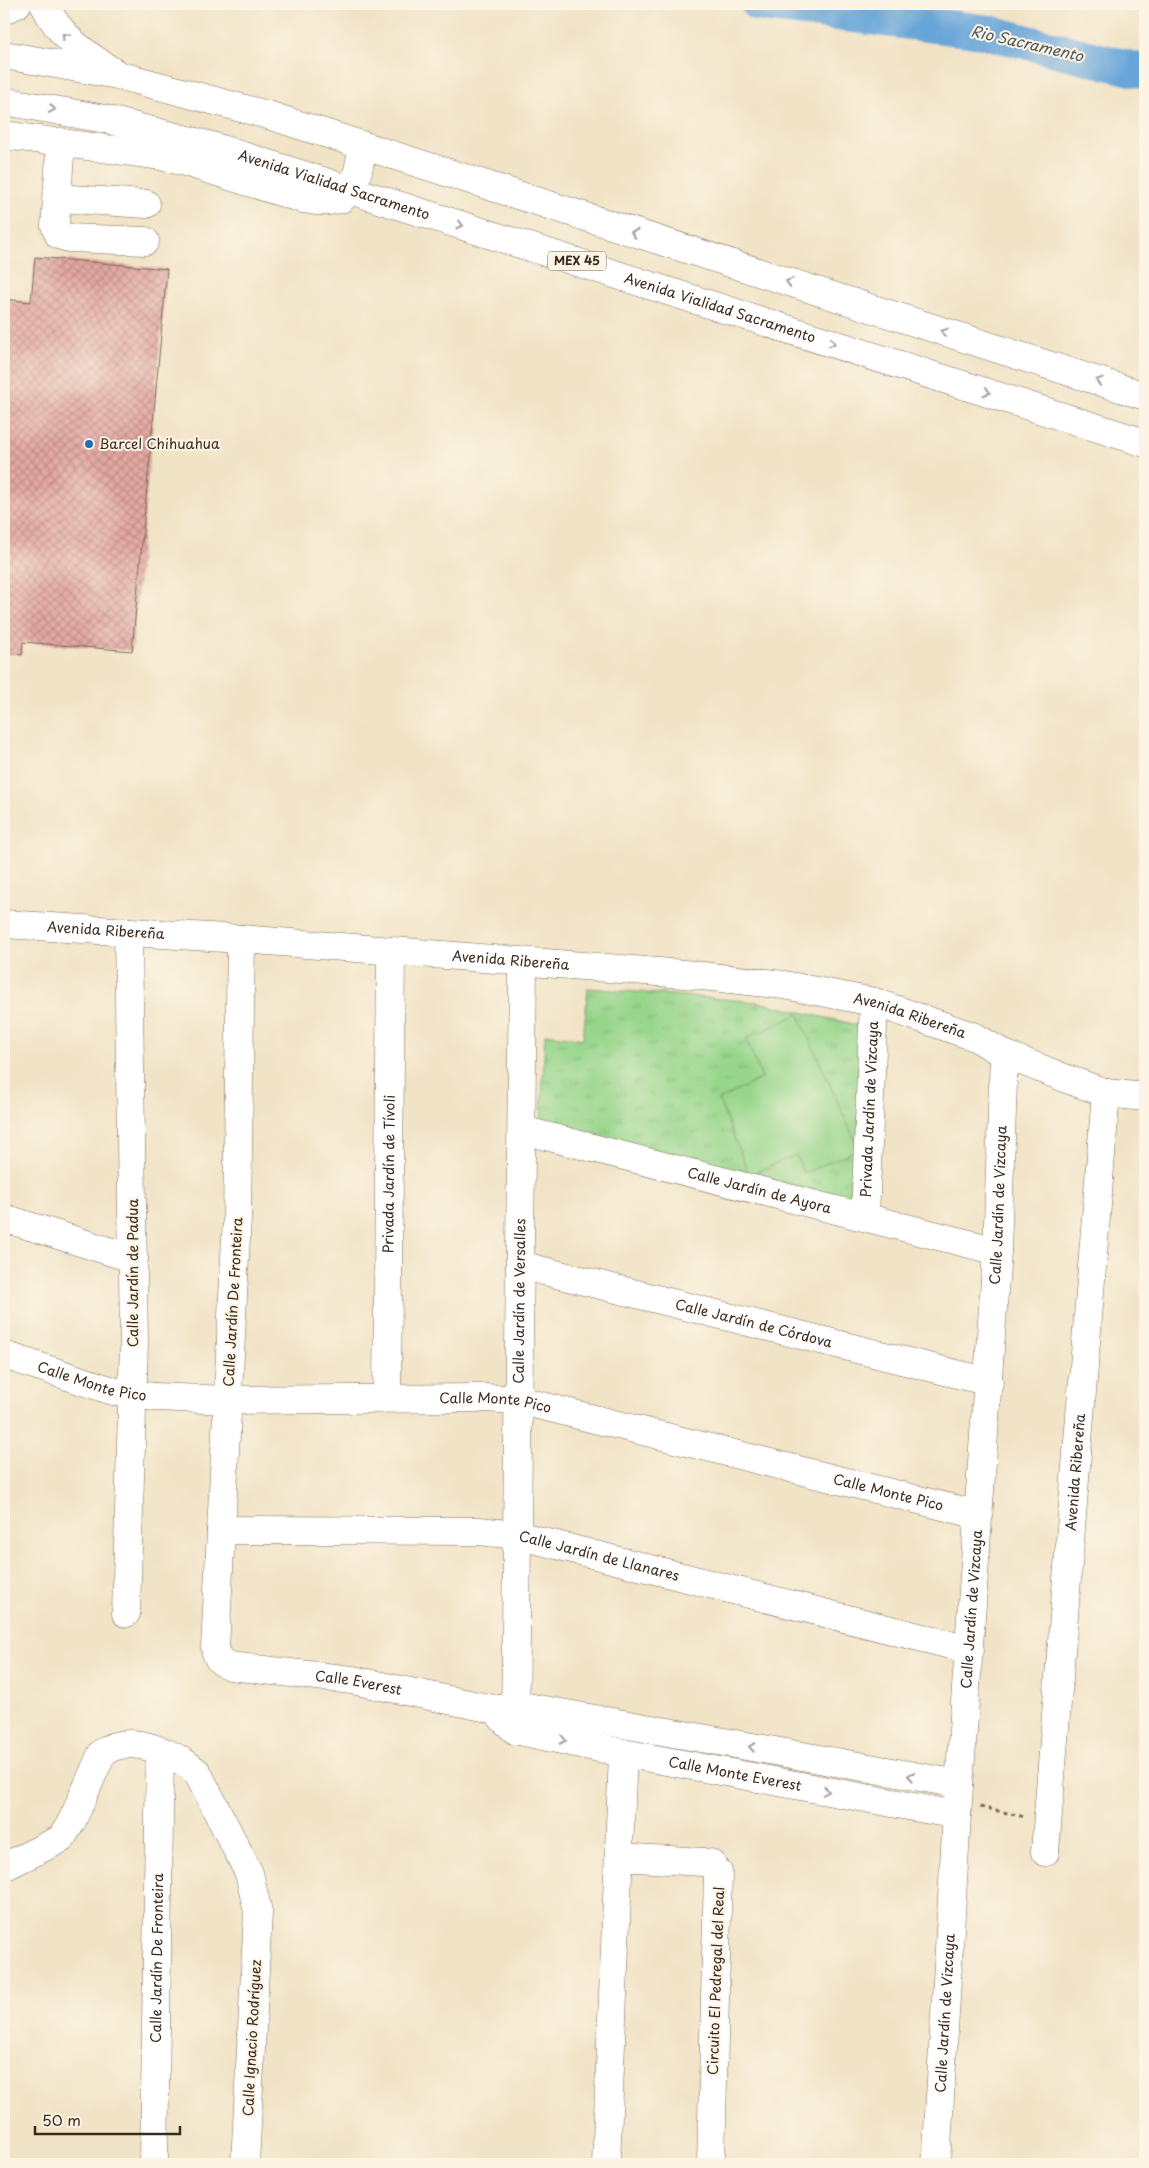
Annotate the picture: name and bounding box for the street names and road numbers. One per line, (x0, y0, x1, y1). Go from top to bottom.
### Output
street label: Avenida Vialidad Sacramento (236, 144, 433, 225)
road number: MEX 45 (548, 252, 606, 270)
street label: Avenida Vialidad Sacramento (622, 267, 819, 348)
street label: Avenida Ribereña (47, 916, 165, 944)
street label: Avenida Ribereña (451, 945, 570, 975)
street label: Avenida Ribereña (852, 987, 969, 1043)
street label: Privada Jardín de Vizcaya (855, 1020, 883, 1198)
street label: Privada Jardín de Tívoli (377, 1095, 400, 1253)
street label: Calle Jardín de Vizcaya (984, 1125, 1011, 1285)
street label: Calle Jardín de Ayora (685, 1162, 834, 1219)
street label: Calle Jardín de Padua (122, 1199, 143, 1347)
street label: Calle Jardín De Fronteira (218, 1217, 247, 1387)
street label: Calle Jardín de Versalles (508, 1218, 530, 1384)
street label: Calle Jardín de Córdova (673, 1293, 835, 1353)
street label: Calle Monte Pico (35, 1356, 148, 1406)
street label: Calle Monte Pico (439, 1387, 554, 1418)
street label: Avenida Ribereña (1060, 1413, 1090, 1532)
street label: Calle Monte Pico (831, 1468, 946, 1516)
street label: Calle Jardín de Llanares (517, 1525, 682, 1586)
street label: Calle Jardín de Vizcaya (955, 1529, 987, 1689)
street label: Calle Everest (314, 1665, 404, 1700)
street label: Calle Monte Everest (667, 1751, 804, 1796)
street label: Calle Jardín De Fronteira (145, 1873, 168, 2043)
street label: Circuito El Pedregal del Real (702, 1886, 729, 2076)
street label: Calle Jardín de Vizcaya (929, 1933, 960, 2093)
street label: Calle Ignacio Rodríguez (237, 1959, 266, 2117)

